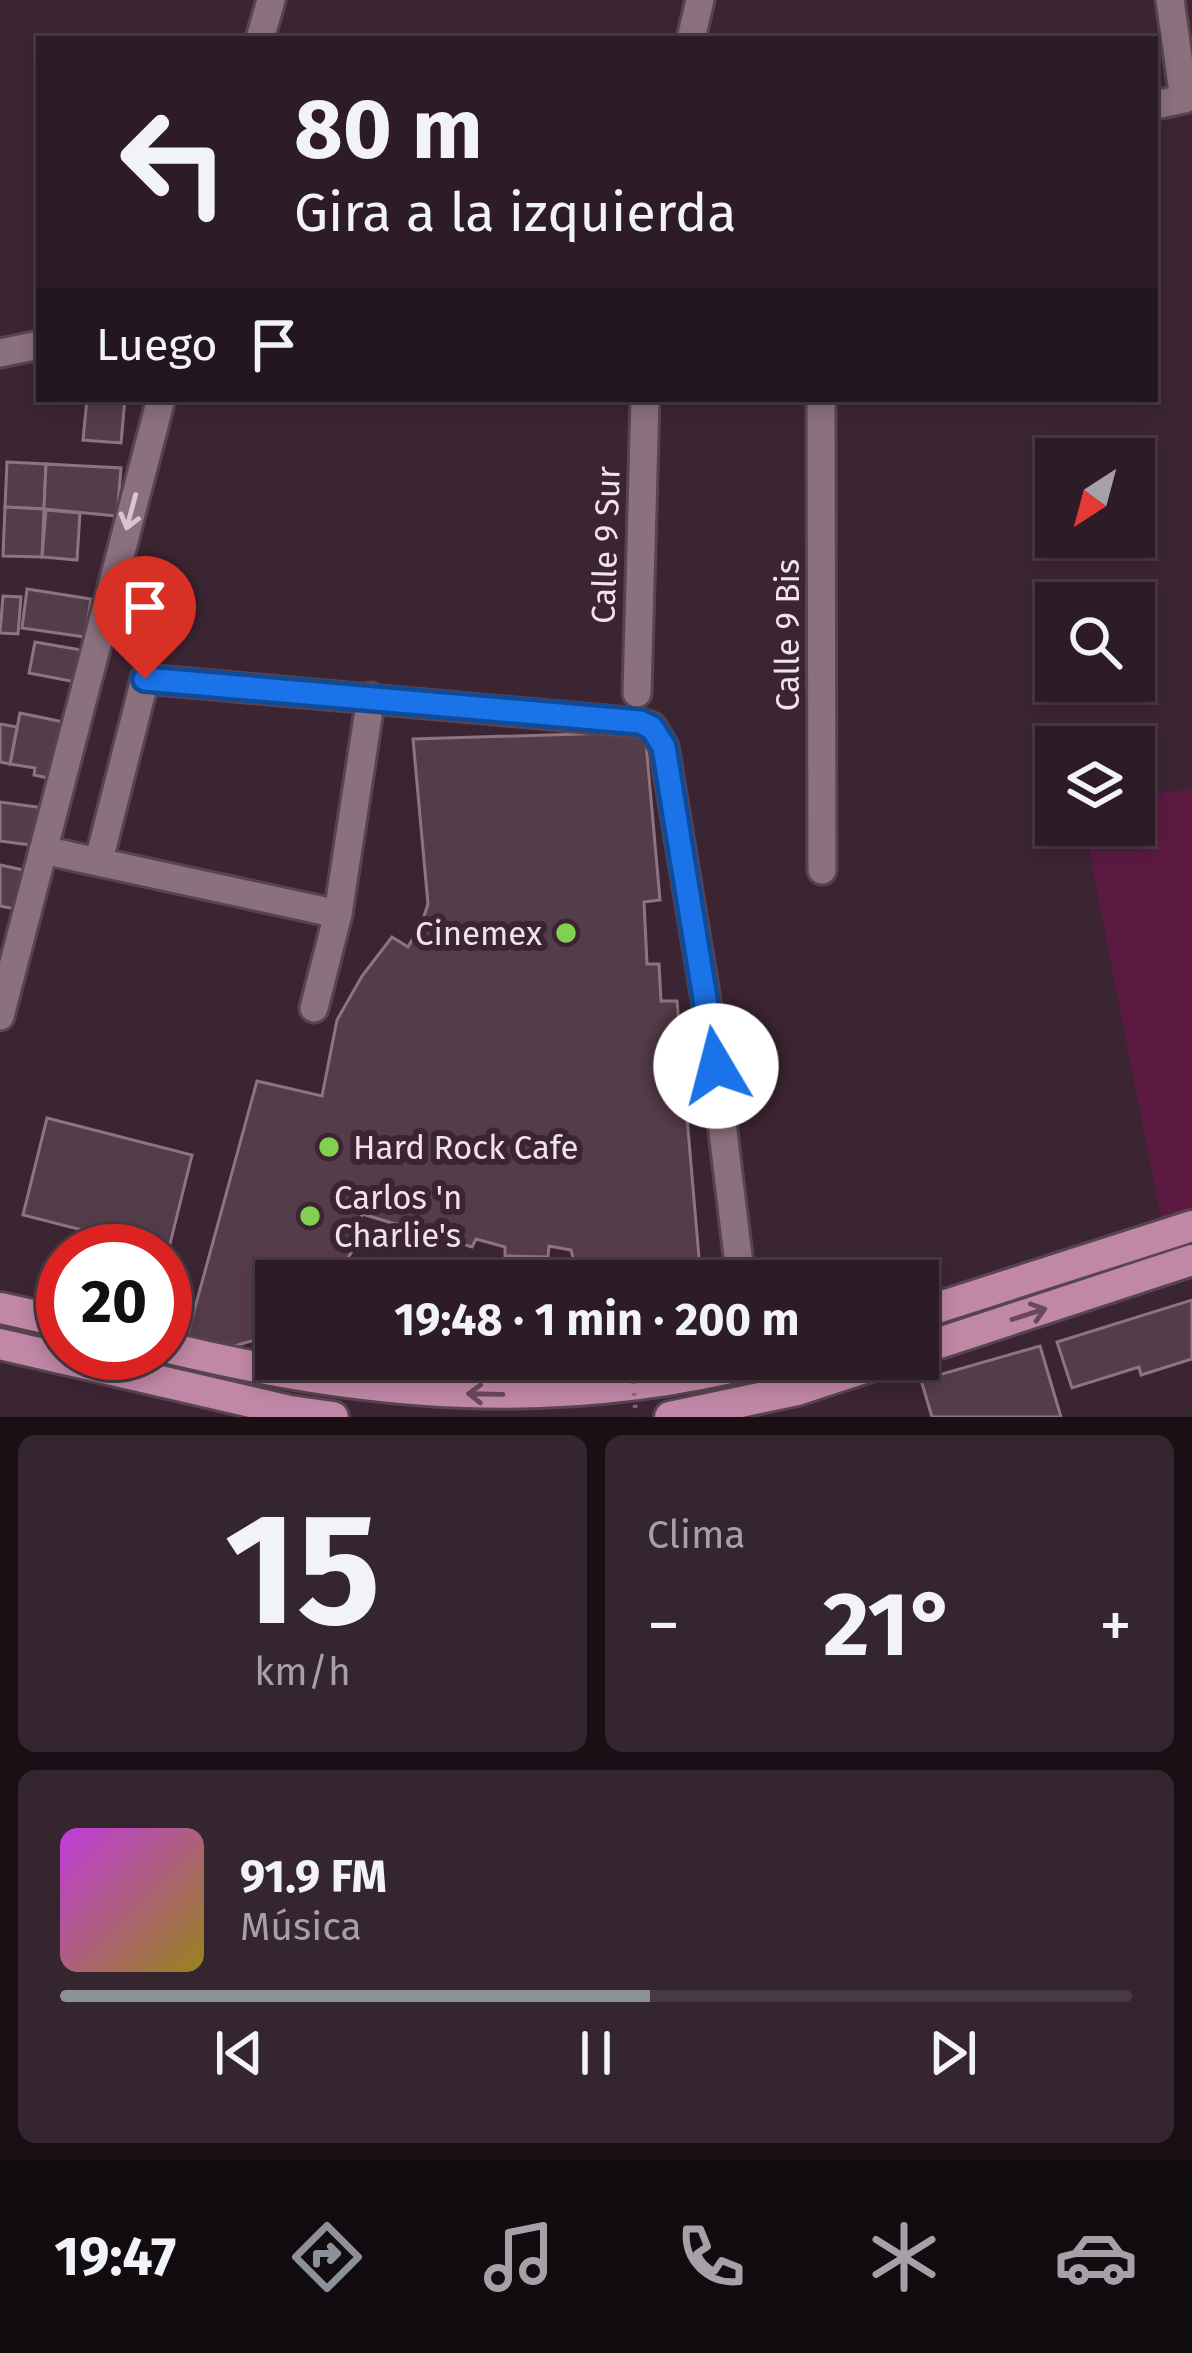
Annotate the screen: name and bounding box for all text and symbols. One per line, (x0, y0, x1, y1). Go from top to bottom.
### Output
text: 80 m (294, 79, 483, 180)
icon: left (96, 84, 252, 240)
text: Gira a la izquierda (294, 181, 737, 245)
icon: arrive (241, 312, 307, 378)
text: Luego (96, 318, 217, 372)
north arrow (1035, 438, 1155, 558)
map controls (1035, 438, 1155, 846)
street label: Calle 9 Sur (583, 465, 629, 625)
one-way arrow (119, 493, 141, 531)
pin (94, 556, 196, 679)
street label: Calle 9 Bis (768, 559, 808, 711)
icon: arrive (112, 574, 178, 640)
button: search (1035, 582, 1155, 702)
button: layers (1035, 726, 1155, 846)
place label: Cinemex (415, 914, 542, 954)
marker: Cinemex (553, 920, 579, 946)
position arrow (653, 1003, 779, 1129)
place label: Hard Rock Cafe (353, 1128, 579, 1168)
marker: Hard Rock Cafe (316, 1134, 342, 1160)
place label: Carlos 'n Charlie's (334, 1178, 462, 1256)
marker: Carlos 'n Charlie's (297, 1203, 323, 1229)
speed limit sign: 20 (36, 1224, 192, 1380)
text: 19:48 · 1 min · 200 m (394, 1293, 800, 1347)
one-way arrow (1009, 1301, 1047, 1323)
one-way arrow (466, 1382, 505, 1405)
text: 15 (225, 1477, 381, 1664)
text: Clima (647, 1512, 746, 1558)
text: 21° (823, 1571, 956, 1679)
text: − (647, 1586, 680, 1665)
text: + (1099, 1586, 1132, 1665)
text: km/h (254, 1649, 351, 1695)
text: 91.9 FM (240, 1850, 387, 1904)
text: Música (240, 1904, 362, 1950)
icon: previous (206, 2020, 272, 2086)
icon: pause (563, 2020, 629, 2086)
icon: next (920, 2020, 986, 2086)
icon: directions (285, 2215, 369, 2299)
icon: music (477, 2215, 561, 2299)
icon: phone (669, 2215, 753, 2299)
icon: climate (862, 2215, 946, 2299)
icon: car (1054, 2215, 1138, 2299)
text: 19:47 (54, 2225, 176, 2289)

